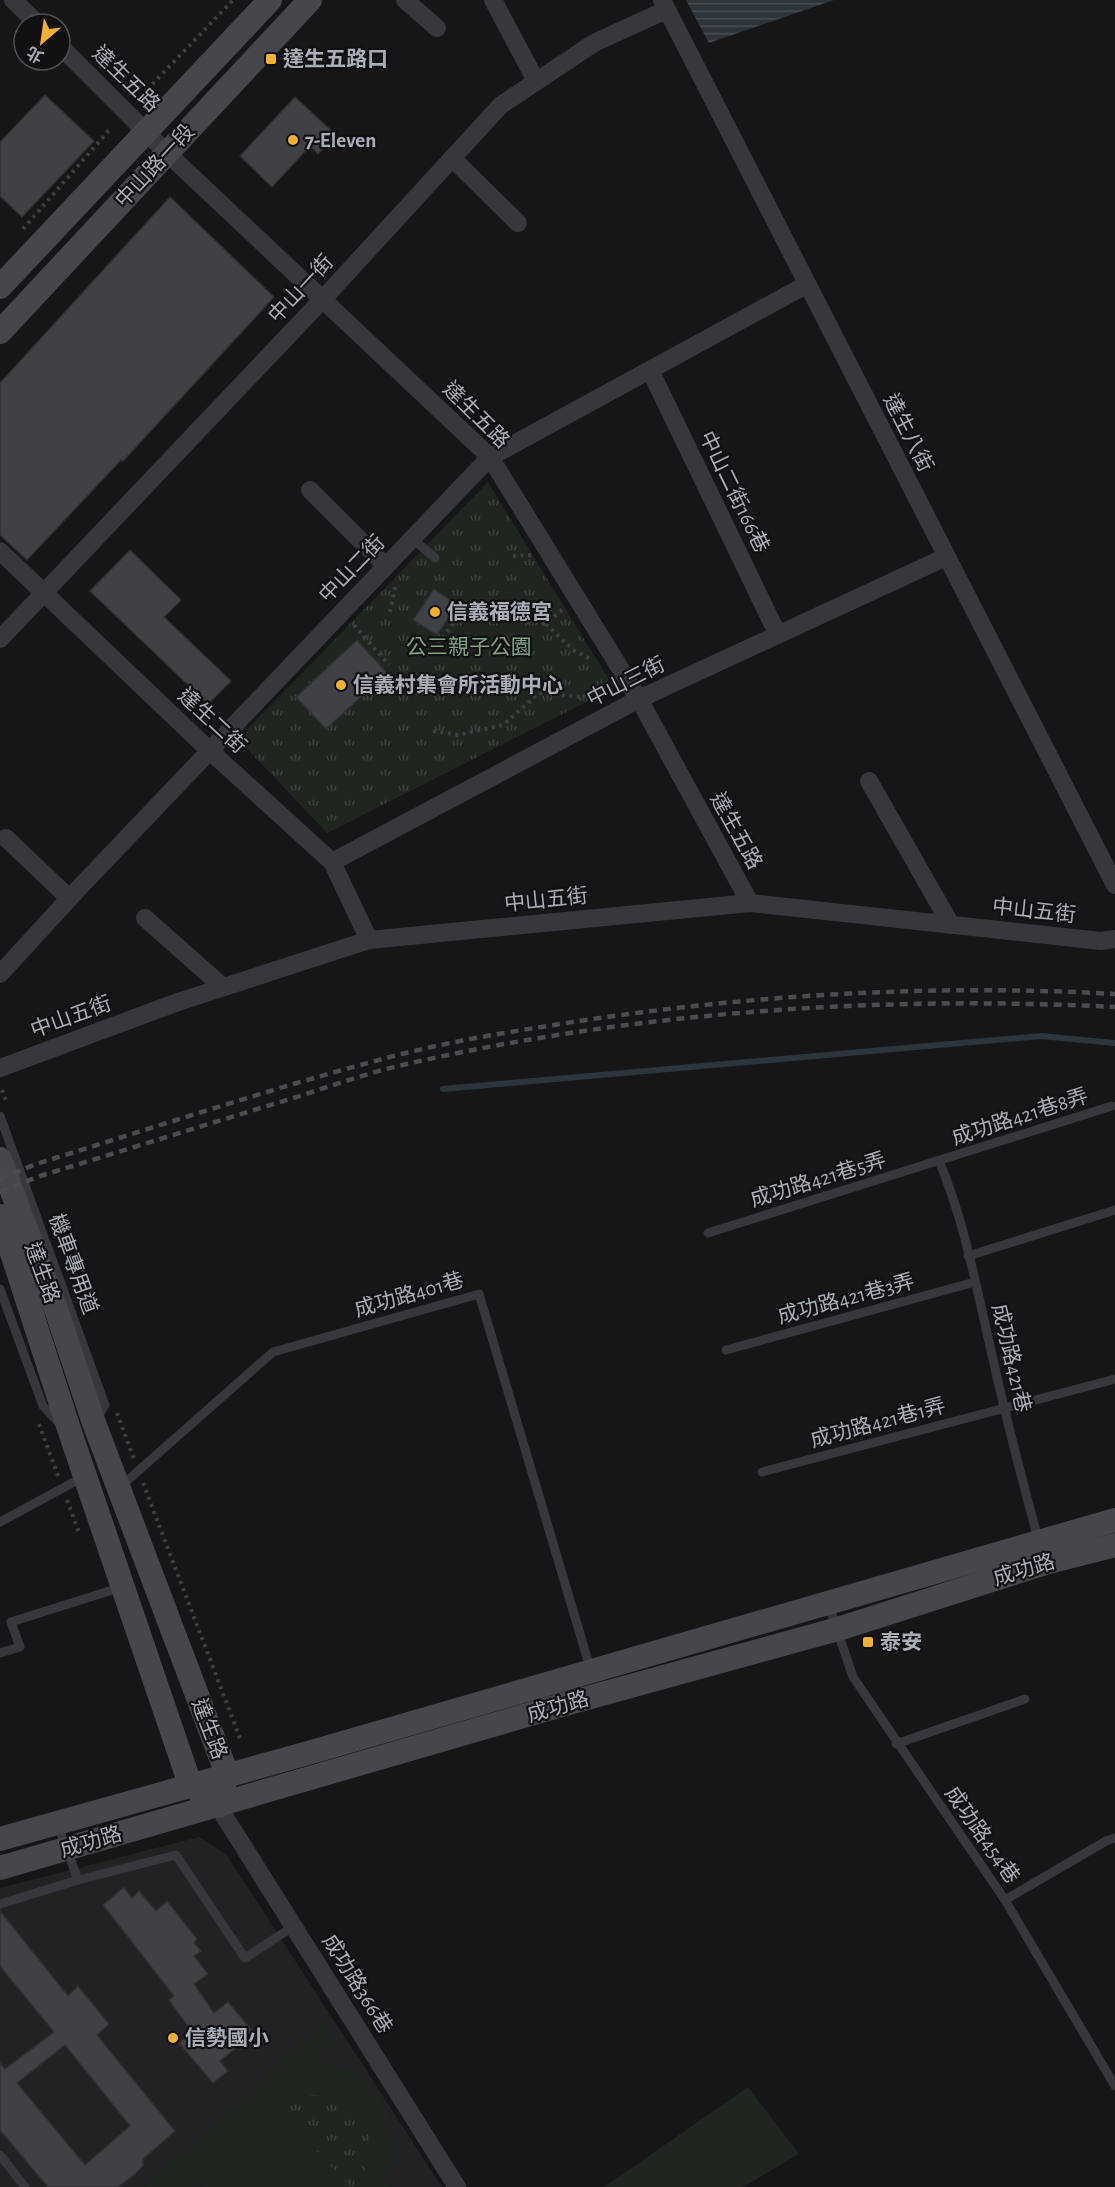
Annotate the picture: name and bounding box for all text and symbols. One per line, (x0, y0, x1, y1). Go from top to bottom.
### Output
north arrow (12, 12, 72, 72)
street label: 達生五路 (88, 42, 164, 116)
text: 北 (24, 43, 46, 66)
place label: 達生五路口 (283, 48, 388, 70)
marker: 達生五路口 (264, 52, 278, 66)
street label: 中山路一段 (111, 120, 198, 212)
place label: 7-Eleven (305, 130, 376, 151)
marker: 7-Eleven (286, 133, 300, 147)
street label: 中山一街 (264, 250, 337, 327)
street label: 達生五路 (439, 377, 514, 452)
street label: 達生八街 (880, 390, 937, 475)
street label: 中山二街166巷 (696, 428, 773, 556)
street label: 中山二街 (315, 531, 389, 607)
place label: 信義福德宮 (447, 600, 552, 623)
marker: 信義福德宮 (428, 605, 442, 619)
park label: 公三親子公園 (406, 636, 532, 658)
street label: 中山三街 (583, 653, 668, 710)
place label: 信義村集會所活動中心 (353, 673, 563, 696)
marker: 信義村集會所活動中心 (334, 678, 348, 692)
street label: 達生二街 (174, 684, 251, 757)
street label: 達生五路 (706, 789, 766, 873)
street label: 中山五街 (503, 884, 589, 915)
street label: 中山五街 (991, 895, 1077, 926)
street label: 中山五街 (28, 992, 114, 1041)
street label: 成功路421巷8弄 (949, 1084, 1091, 1149)
street label: 成功路421巷5弄 (747, 1148, 888, 1211)
street label: 機車專用道 (45, 1211, 102, 1317)
street label: 達生路 (21, 1239, 64, 1306)
street label: 成功路401巷 (352, 1268, 466, 1321)
street label: 成功路421巷3弄 (775, 1270, 917, 1327)
street label: 成功路421巷 (988, 1301, 1035, 1414)
street label: 成功路421巷1弄 (808, 1394, 948, 1451)
street label: 成功路 (991, 1550, 1057, 1589)
place label: 泰安 (880, 1631, 922, 1653)
marker: 泰安 (861, 1635, 875, 1649)
street label: 成功路 (525, 1687, 591, 1726)
street label: 達生路 (188, 1695, 231, 1762)
street label: 成功路454巷 (941, 1782, 1024, 1887)
street label: 成功路 (58, 1822, 124, 1861)
street label: 成功路366巷 (318, 1930, 397, 2037)
place label: 信勢國小 (185, 2026, 269, 2049)
marker: 信勢國小 (166, 2031, 180, 2045)

